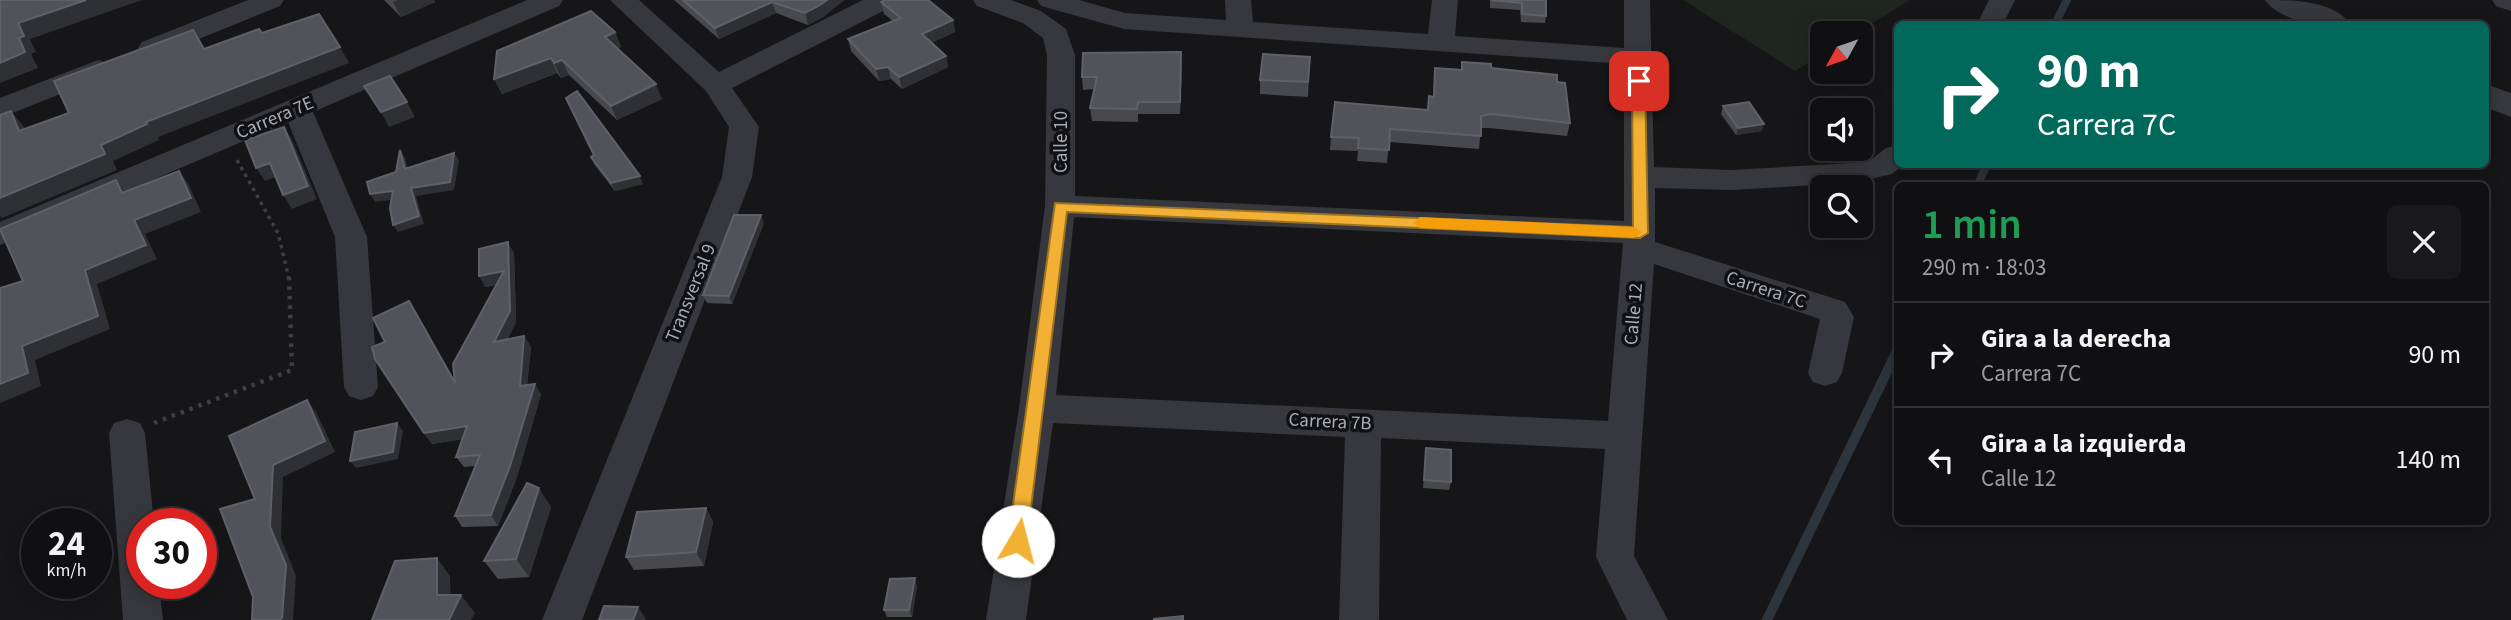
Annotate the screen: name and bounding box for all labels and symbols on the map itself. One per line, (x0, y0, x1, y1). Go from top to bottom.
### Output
north arrow (1810, 21, 1872, 84)
pin (1609, 51, 1669, 111)
street label: Carrera 7E (232, 90, 318, 146)
street label: Calle 10 (1048, 111, 1075, 173)
street label: Transversal 9 (659, 240, 723, 346)
street label: Carrera 7C (1723, 264, 1810, 316)
street label: Calle 12 (1618, 282, 1650, 346)
street label: Carrera 7B (1288, 406, 1372, 438)
position arrow (981, 504, 1055, 578)
speed limit sign: 30 (126, 508, 217, 599)

